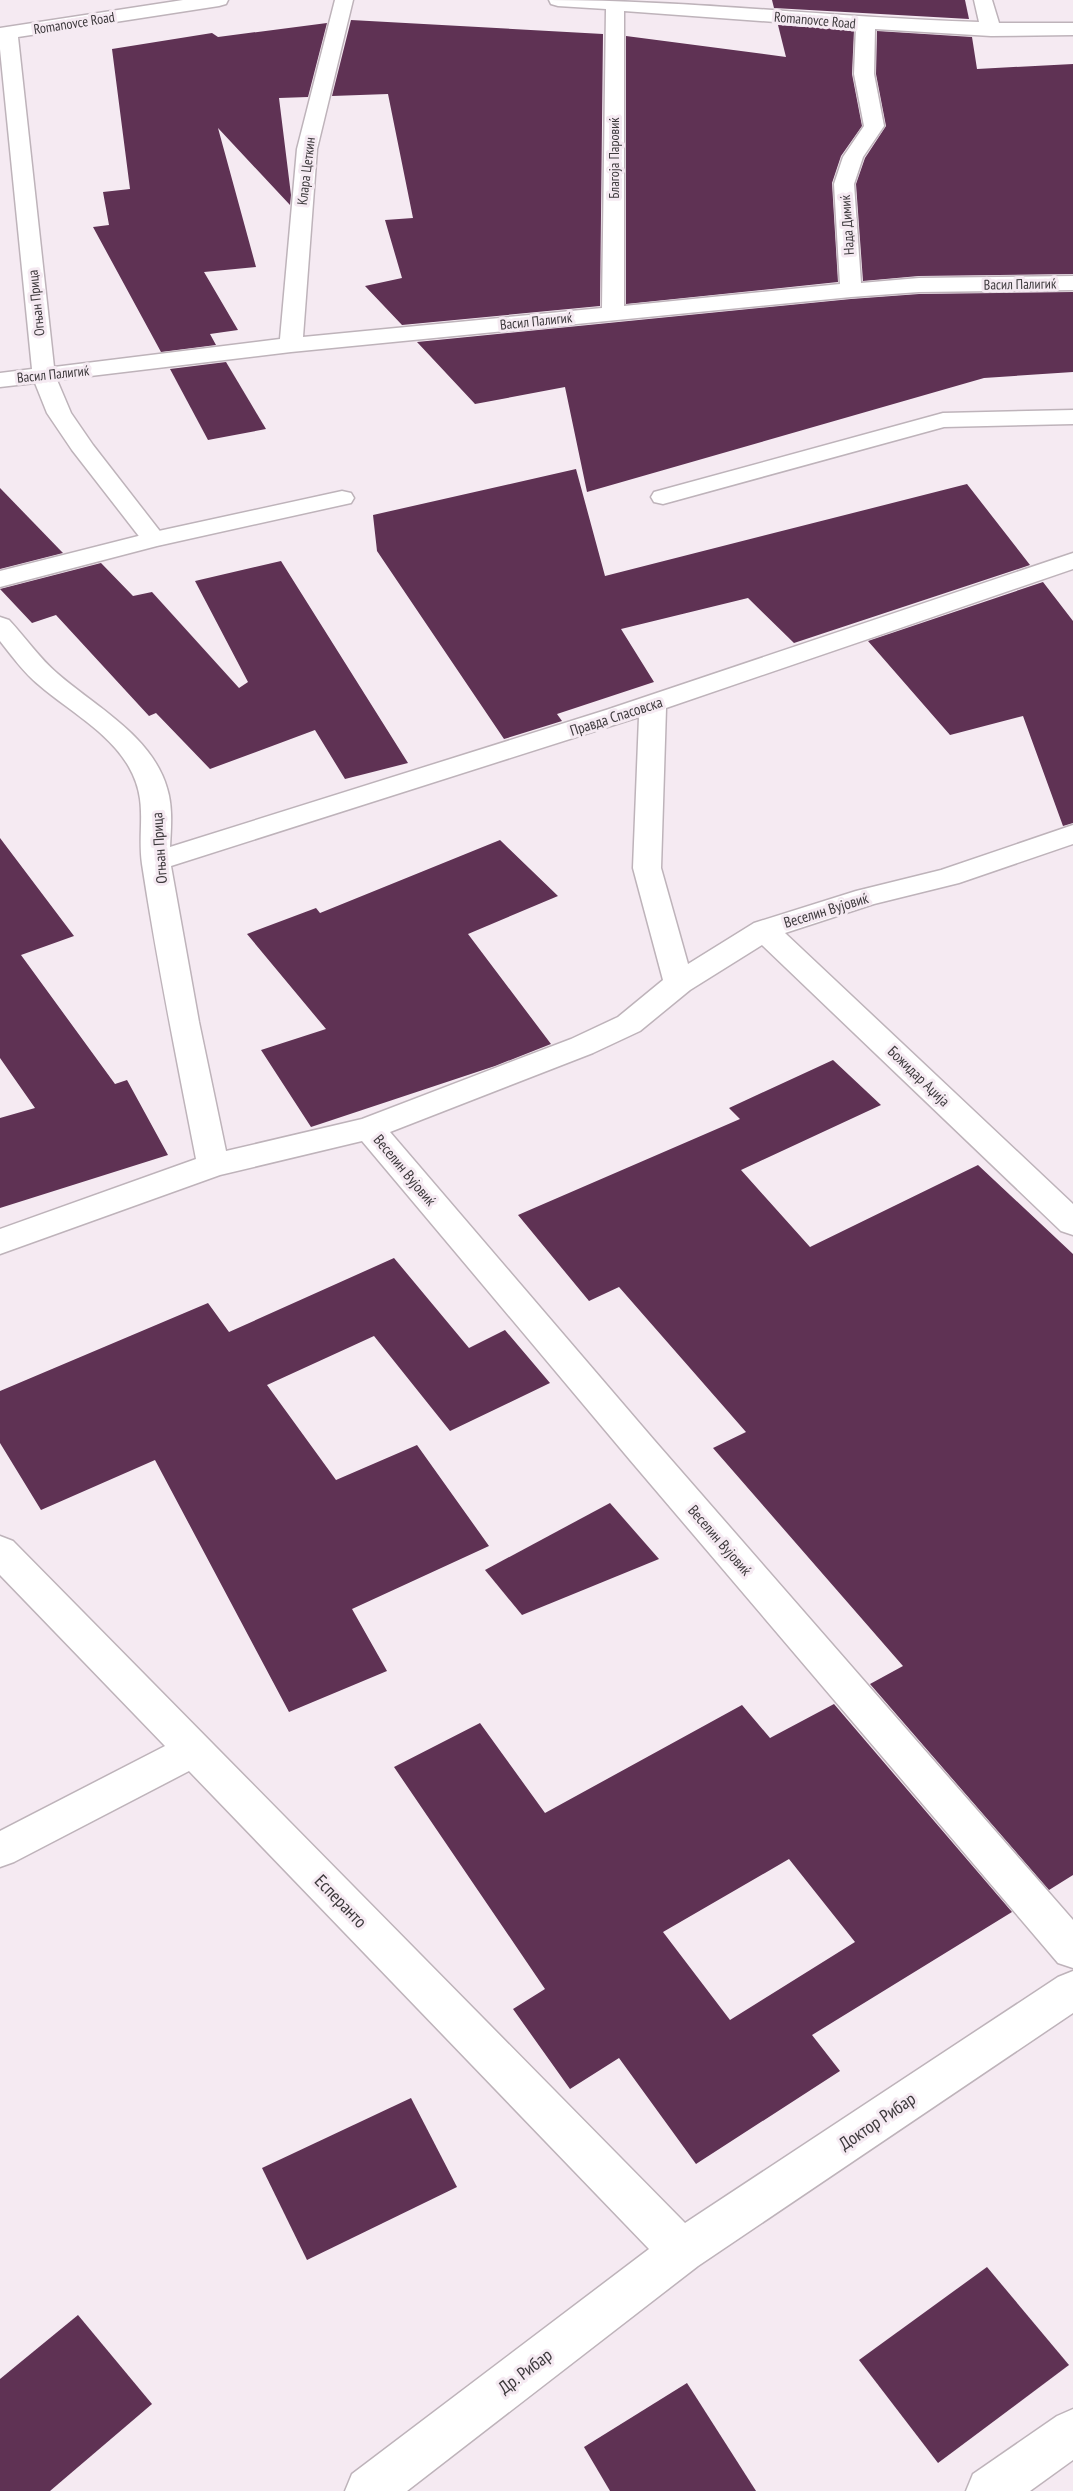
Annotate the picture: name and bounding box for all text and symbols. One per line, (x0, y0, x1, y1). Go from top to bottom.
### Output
street label: Romanovce Road (773, 7, 857, 33)
street label: Romanovce Road (32, 8, 116, 38)
street label: Благоја Паровиќ (605, 117, 623, 199)
street label: Клара Цеткин (293, 136, 319, 206)
street label: Нада Димиќ (836, 194, 858, 256)
street label: Огњан Прица (24, 269, 48, 337)
street label: Васил Палигиќ (984, 274, 1057, 294)
street label: Васил Палигиќ (499, 308, 574, 334)
street label: Васил Палигиќ (16, 361, 91, 387)
street label: Правда Спасовска (567, 692, 665, 740)
street label: Огњан Прица (147, 812, 171, 884)
street label: Веселин Вујовиќ (781, 888, 871, 932)
street label: Божидар Аџија (884, 1042, 954, 1110)
street label: Веселин Вујовиќ (370, 1130, 440, 1210)
street label: Веселин Вујовиќ (684, 1501, 756, 1579)
street label: Есперанто (310, 1869, 372, 1933)
street label: Доктор Рибар (834, 2087, 920, 2155)
street label: Др. Рибар (493, 2343, 557, 2399)

